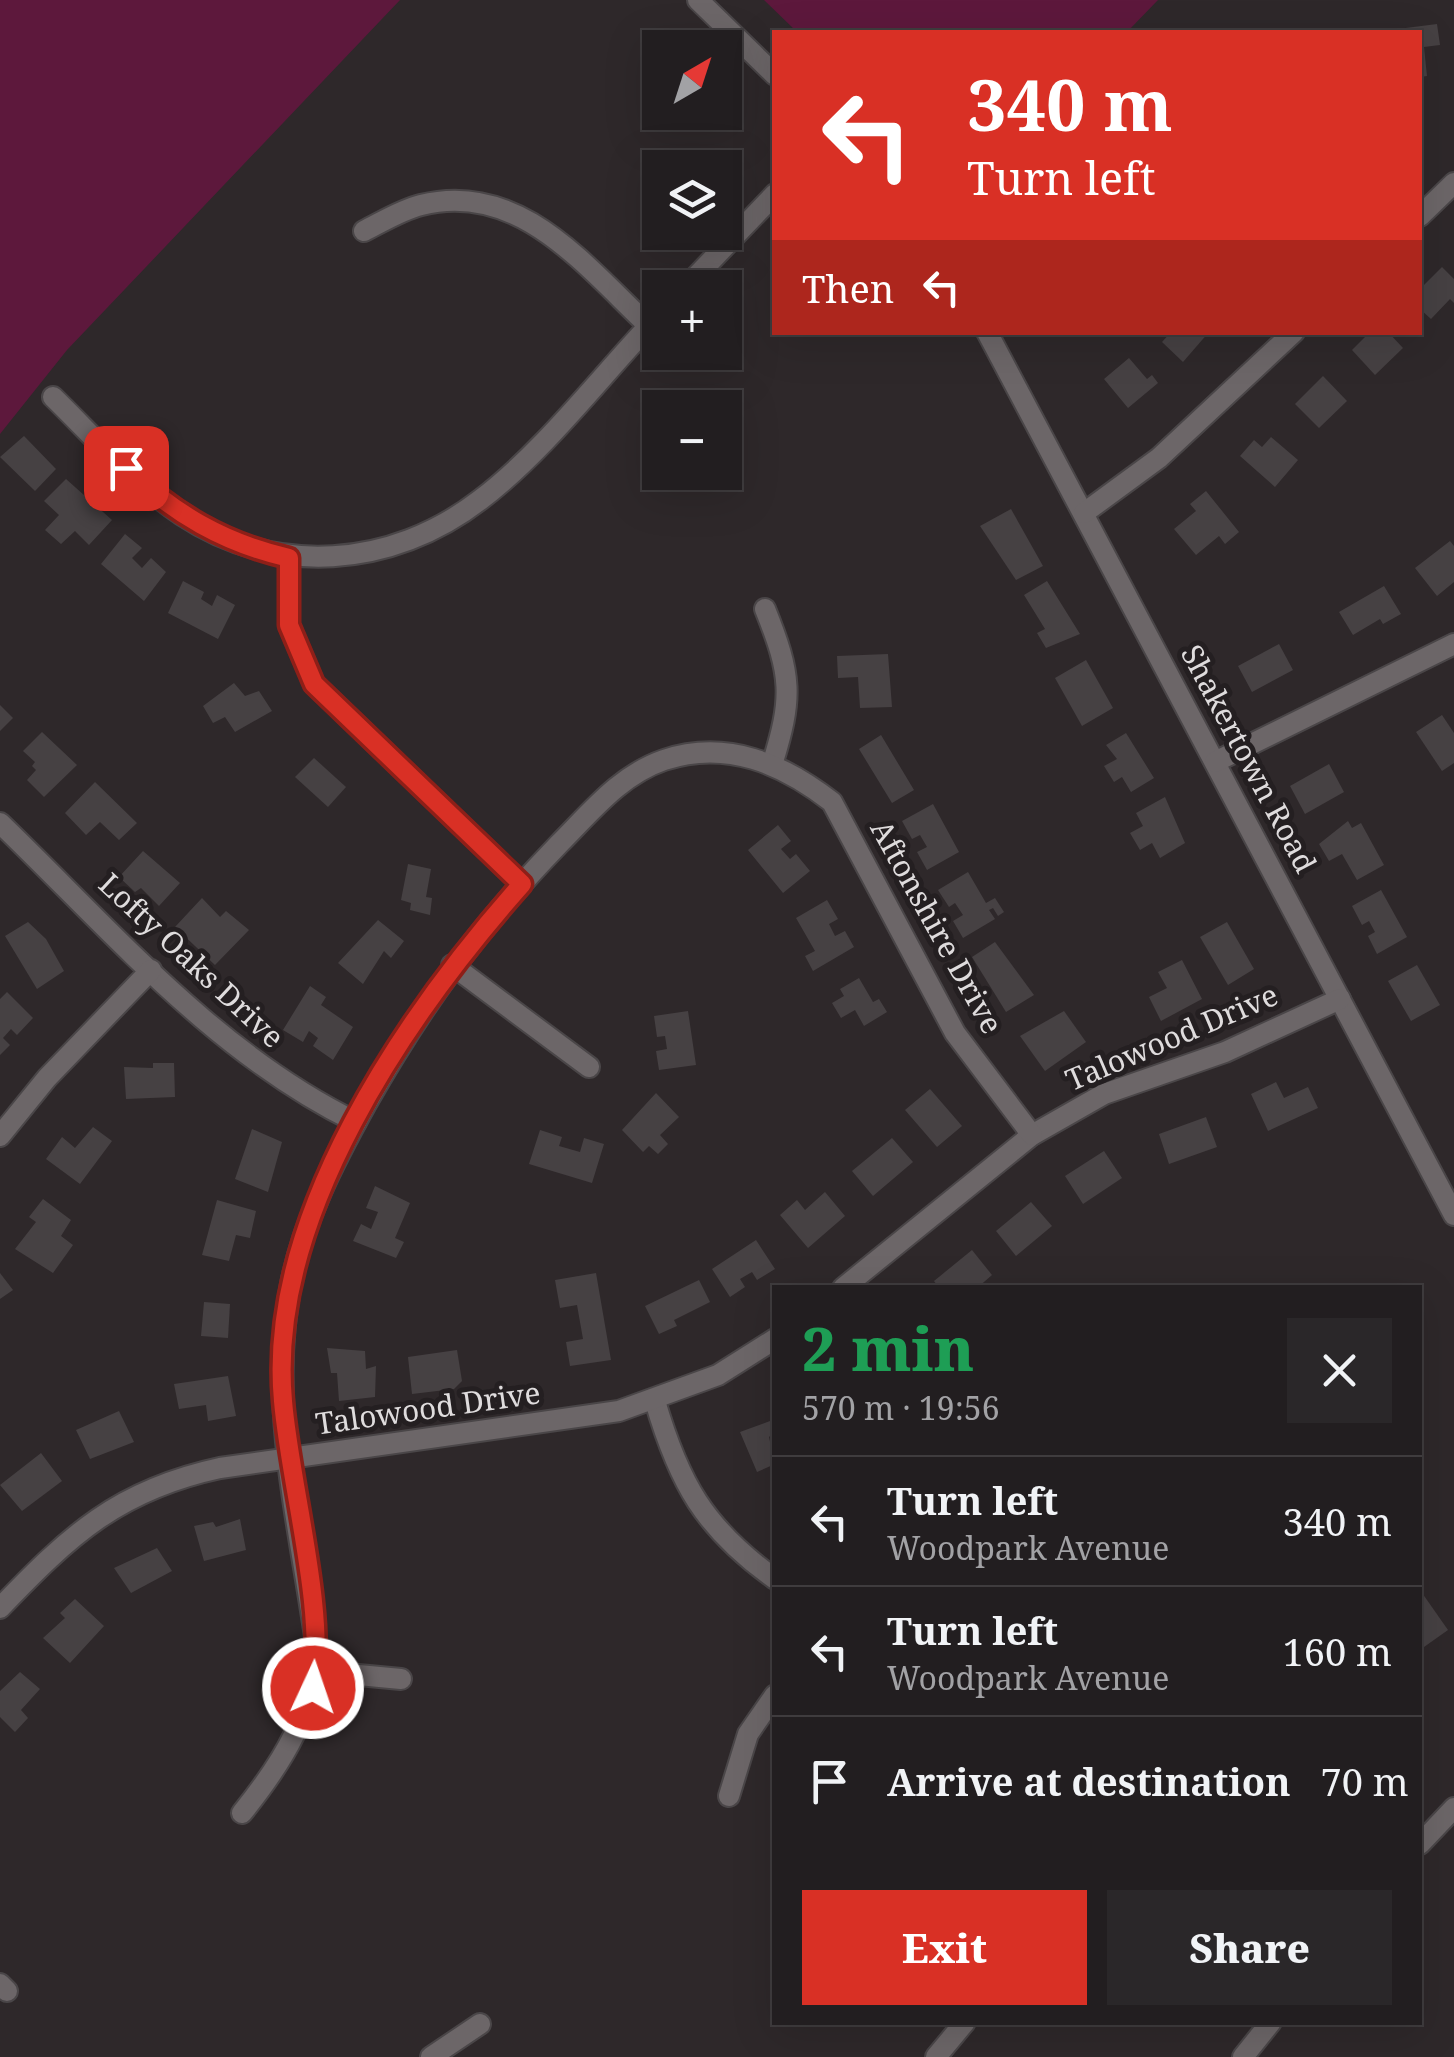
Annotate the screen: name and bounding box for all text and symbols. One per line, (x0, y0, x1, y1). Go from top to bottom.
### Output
north arrow (642, 30, 742, 130)
map controls (642, 30, 742, 490)
text: 340 m (967, 56, 1173, 152)
icon: left (802, 70, 932, 200)
text: Turn left (967, 147, 1156, 208)
button: layers (642, 150, 742, 250)
icon: left (914, 260, 969, 315)
text: Then (802, 262, 894, 314)
button: + (642, 270, 742, 370)
button: − (642, 390, 742, 490)
pin (84, 426, 169, 511)
icon: arrive (99, 441, 154, 496)
street label: Shakertown Road (1172, 637, 1327, 879)
street label: Aftonshire Drive (862, 812, 1013, 1041)
street label: Lofty Oaks Drive (91, 863, 294, 1057)
street label: Talowood Drive (1059, 973, 1284, 1100)
text: 2 min (802, 1307, 974, 1389)
button: close (1287, 1318, 1392, 1423)
street label: Talowood Drive (313, 1371, 543, 1444)
text: 570 m · 19:56 (802, 1386, 1000, 1429)
text: Turn left (887, 1474, 1058, 1526)
icon: left (802, 1494, 857, 1549)
text: 340 m (1282, 1495, 1392, 1547)
text: Woodpark Avenue (887, 1526, 1169, 1569)
text: Turn left (887, 1604, 1058, 1656)
icon: left (802, 1624, 857, 1679)
text: 160 m (1282, 1625, 1392, 1677)
position arrow (261, 1636, 365, 1740)
text: Woodpark Avenue (887, 1656, 1169, 1699)
icon: arrive (802, 1754, 857, 1809)
text: Arrive at destination (887, 1755, 1291, 1807)
text: 70 m (1321, 1755, 1409, 1807)
button: Exit (802, 1890, 1087, 2005)
button: Share (1107, 1890, 1392, 2005)

